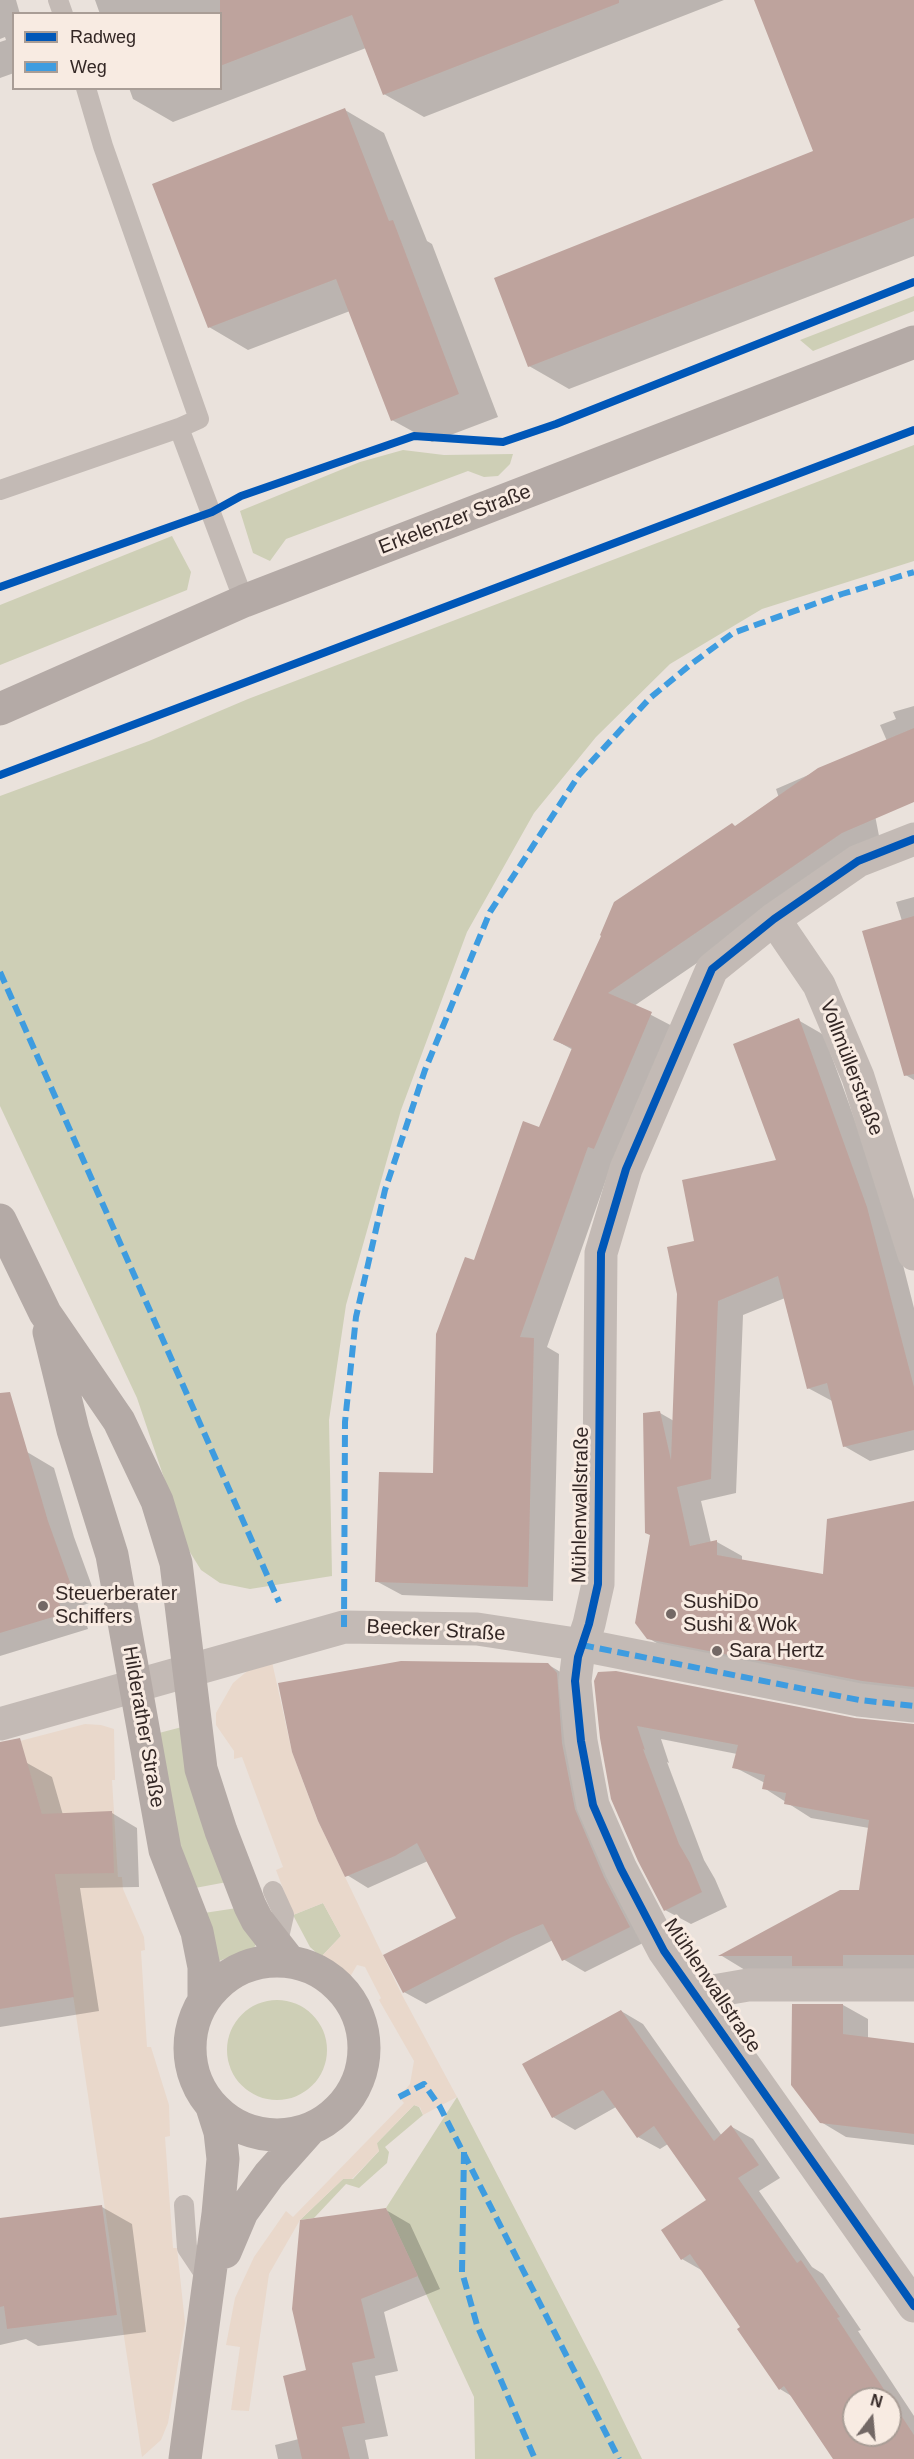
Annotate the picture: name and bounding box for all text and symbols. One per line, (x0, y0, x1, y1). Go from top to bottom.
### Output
legend (12, 12, 222, 90)
text: Radweg (70, 27, 136, 47)
text: Weg (70, 57, 107, 77)
street label: Erkelenzer Straße (375, 480, 535, 560)
street label: Vollmüllerstraße (814, 997, 888, 1139)
street label: Mühlenwallstraße (568, 1426, 594, 1584)
place label: Steuerberater Schiffers (55, 1582, 177, 1629)
place label: SushiDo Sushi & Wok (683, 1590, 797, 1637)
marker: Steuerberater Schiffers (36, 1599, 50, 1613)
marker: SushiDo Sushi & Wok (664, 1607, 678, 1621)
street label: Beecker Straße (366, 1615, 506, 1647)
place label: Sara Hertz (729, 1639, 825, 1663)
street label: Hilderather Straße (117, 1644, 169, 1810)
marker: Sara Hertz (710, 1644, 724, 1658)
street label: Mühlenwallstraße (658, 1914, 766, 2058)
north arrow (842, 2387, 902, 2447)
text: N (869, 2391, 884, 2411)

